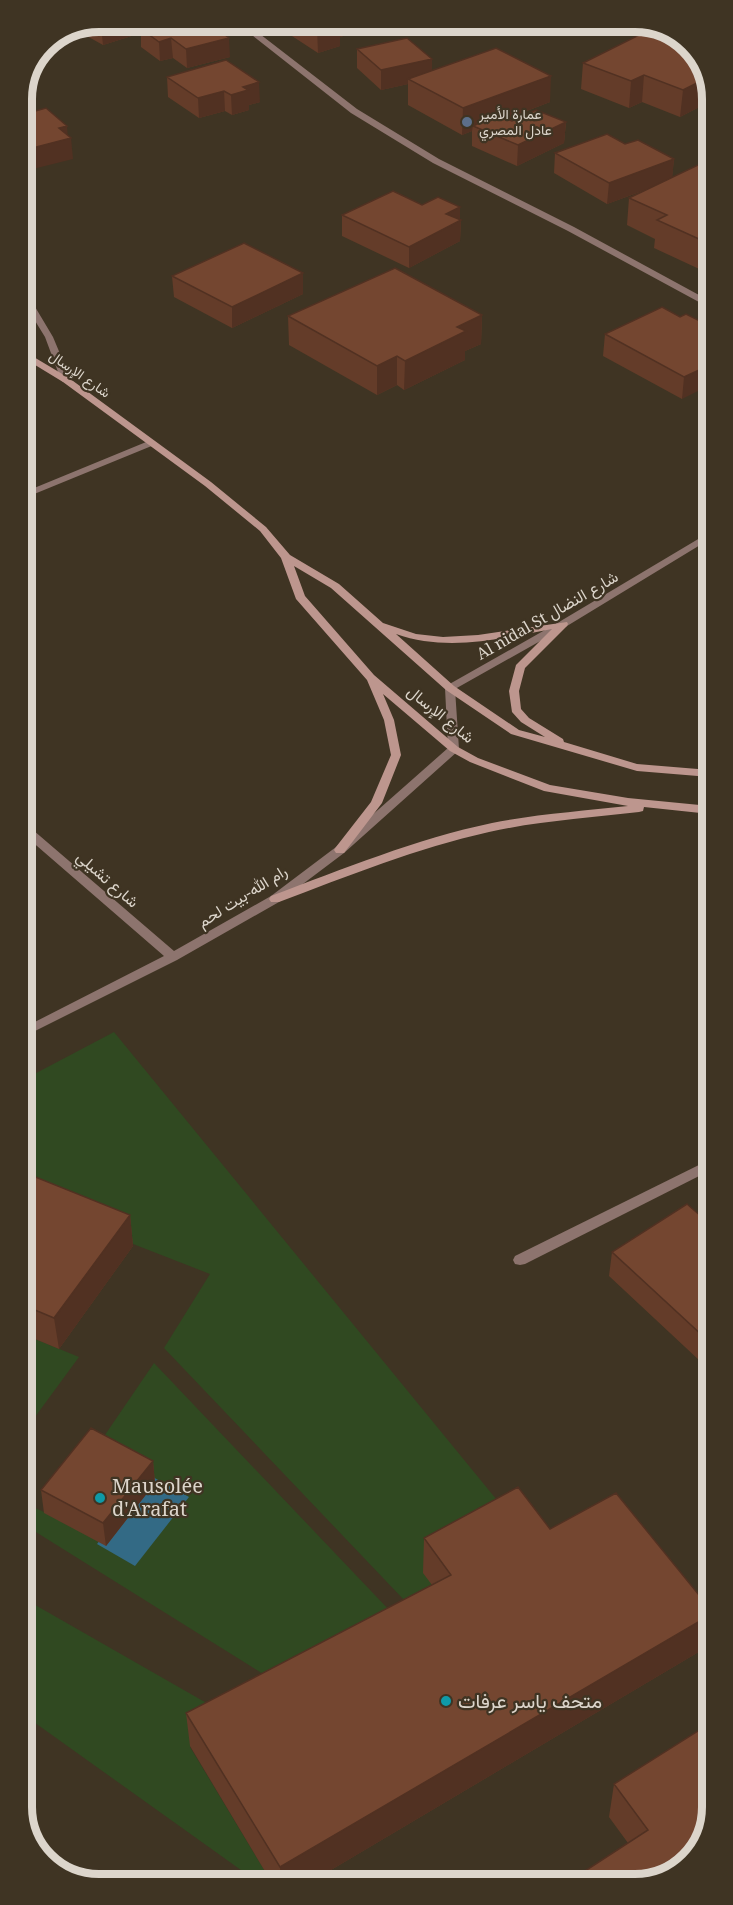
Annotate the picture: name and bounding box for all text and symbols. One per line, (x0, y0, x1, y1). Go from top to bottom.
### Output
place label: عمارة الأمير عادل المصري (478, 104, 552, 142)
marker: عمارة الأمير عادل المصري (460, 115, 474, 129)
street label: شارع الإرسال (45, 346, 115, 403)
street label: Al nidal St شارع النضال (472, 565, 623, 666)
street label: شارع الإرسال (402, 680, 479, 749)
street label: شارع تشيلي (70, 846, 144, 915)
street label: رام الله-بيت لحم (193, 860, 291, 932)
place label: Mausolée d'Arafat (112, 1472, 203, 1522)
marker: Mausolée d'Arafat (93, 1491, 107, 1505)
place label: متحف ياسر عرفات (458, 1687, 602, 1714)
marker: متحف ياسر عرفات (439, 1694, 453, 1708)

